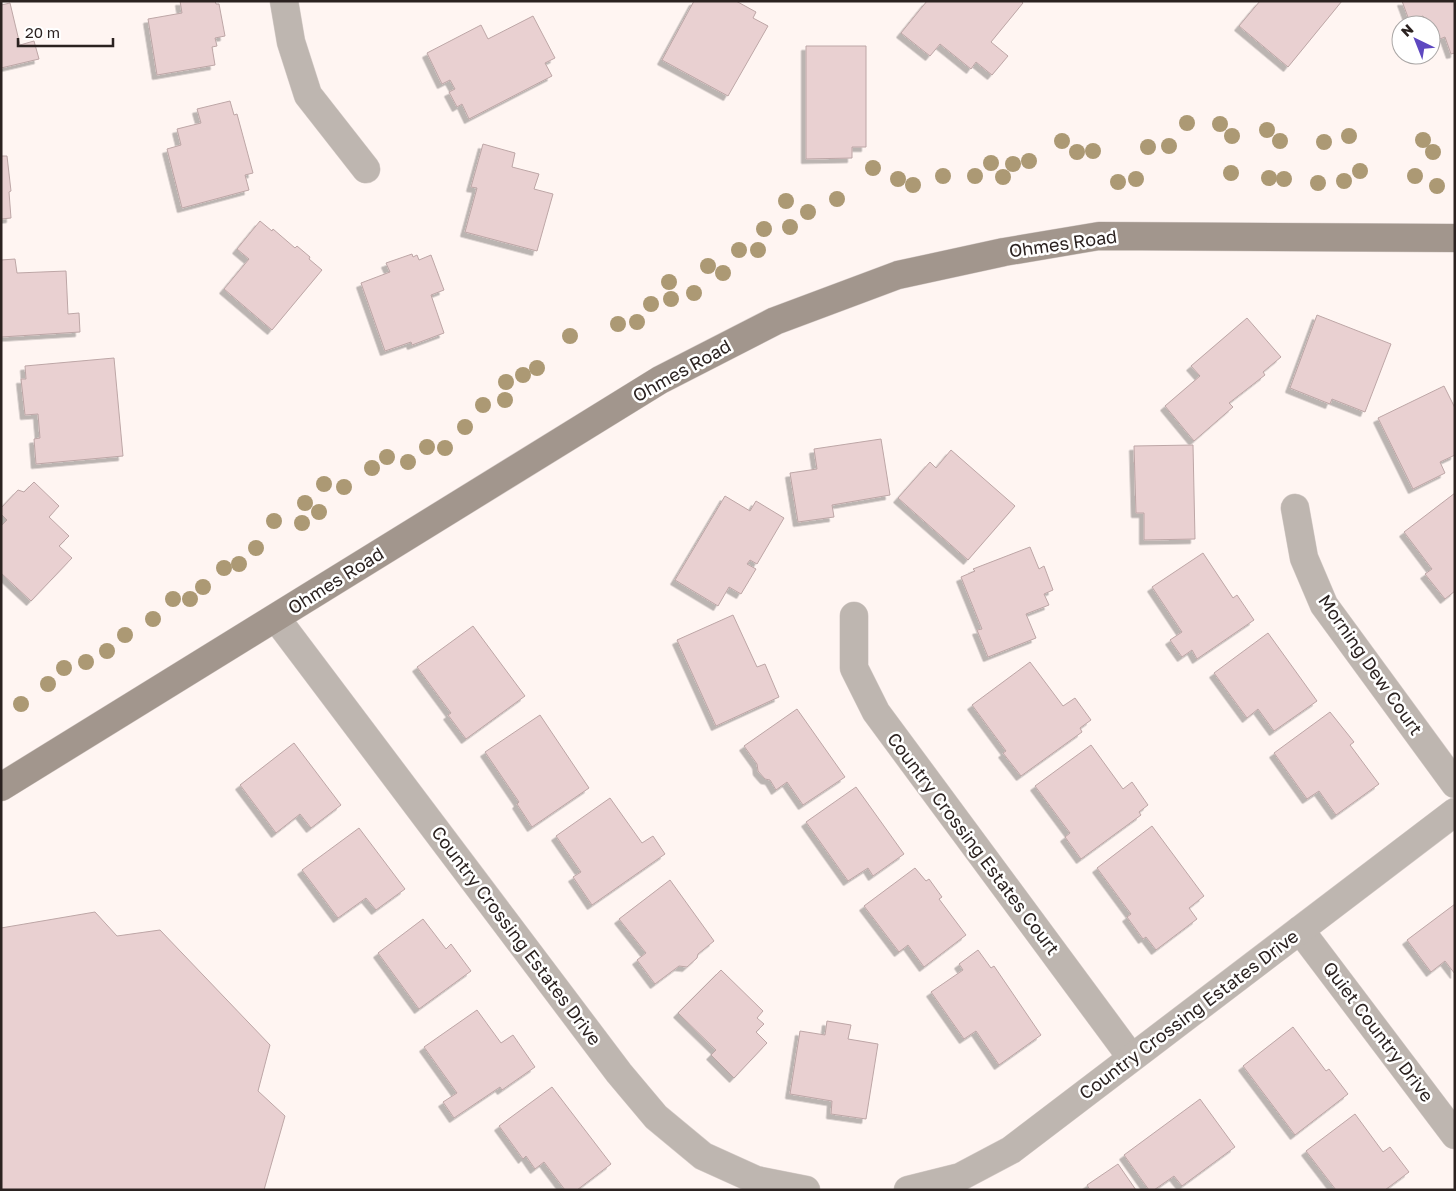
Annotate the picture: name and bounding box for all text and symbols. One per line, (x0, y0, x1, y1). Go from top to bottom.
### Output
scale bar (18, 15, 112, 47)
north arrow (1391, 15, 1441, 65)
text: N (1397, 20, 1416, 40)
text: 20 m (25, 23, 60, 41)
street label: Ohmes Road (1007, 225, 1118, 261)
street label: Ohmes Road (629, 334, 734, 406)
street label: Ohmes Road (283, 542, 387, 618)
street label: Morning Dew Court (1314, 590, 1428, 739)
street label: Country Crossing Estates Court (883, 728, 1065, 959)
street label: Country Crossing Estates Drive (427, 822, 606, 1049)
street label: Country Crossing Estates Drive (1075, 925, 1302, 1104)
street label: Quiet Country Drive (1319, 957, 1439, 1106)

